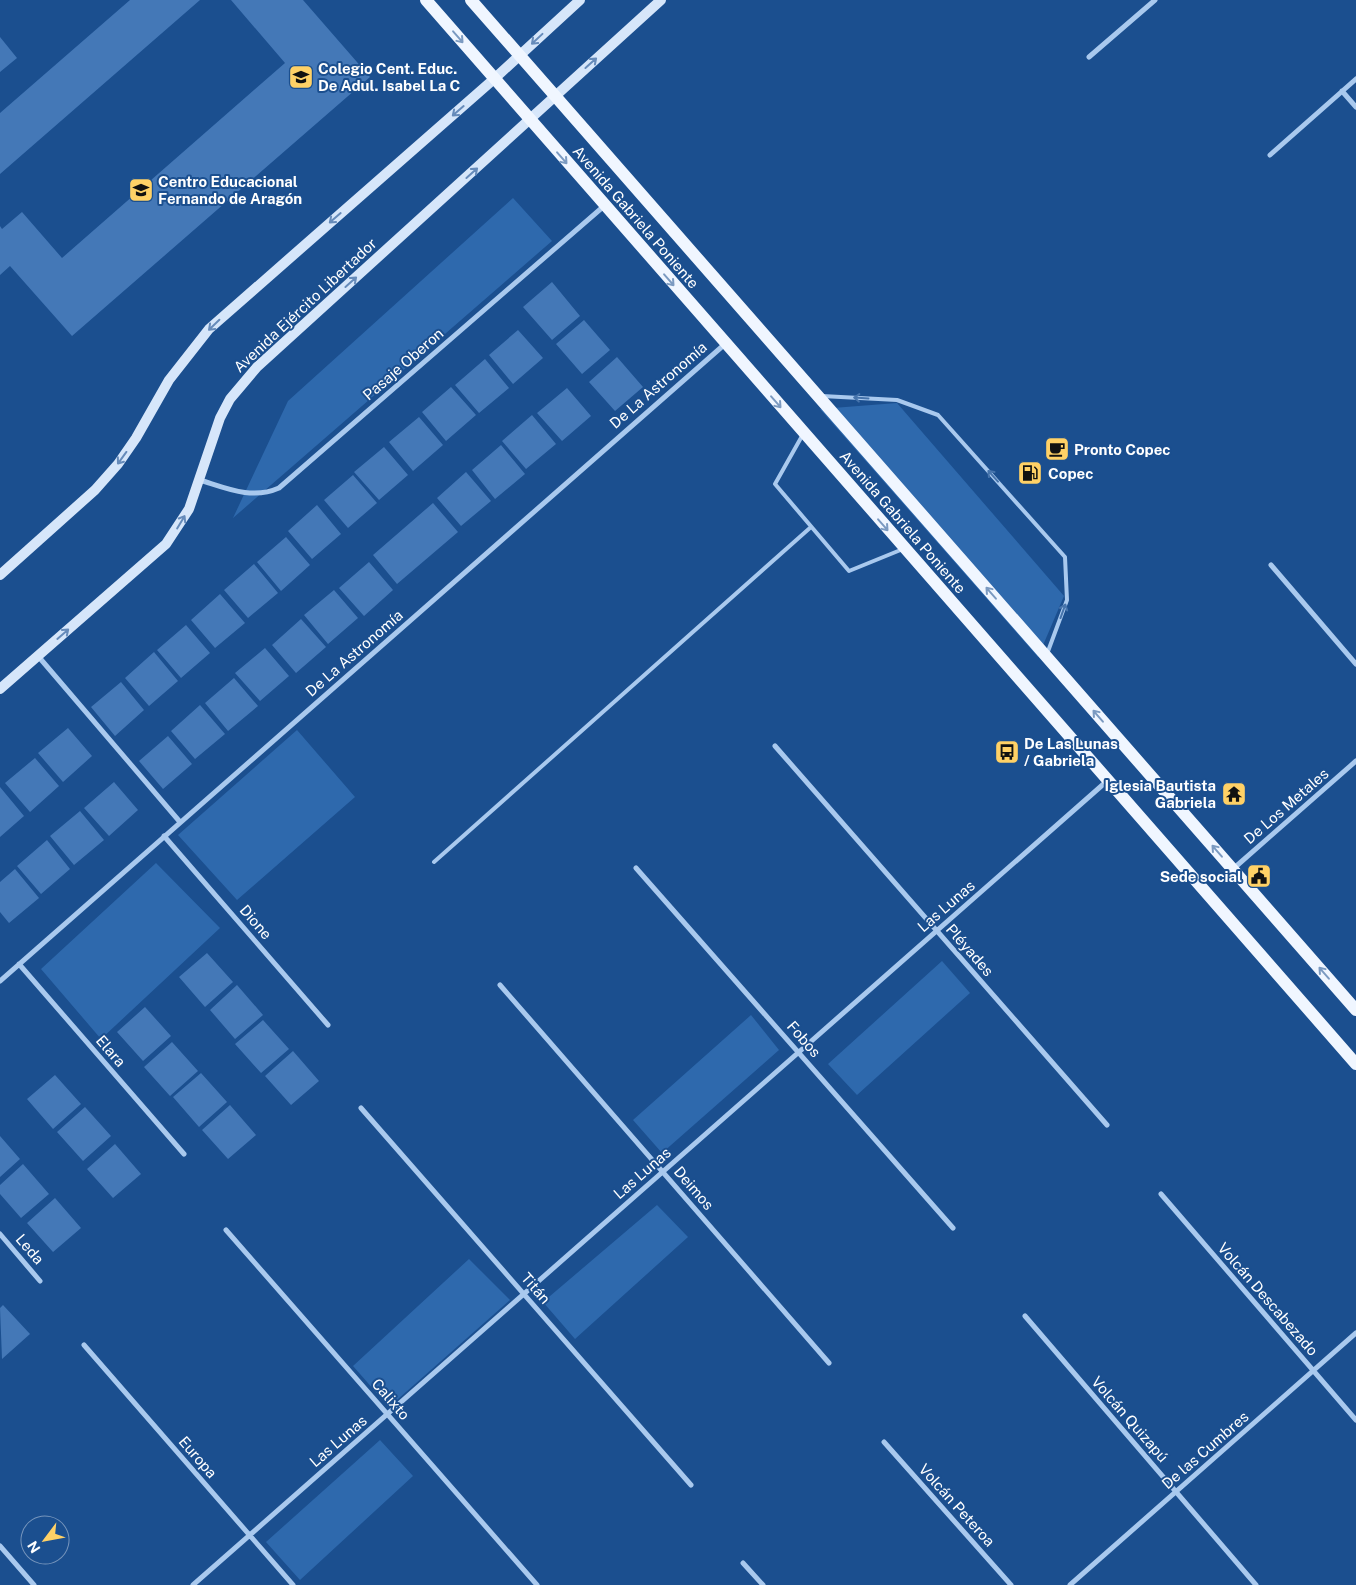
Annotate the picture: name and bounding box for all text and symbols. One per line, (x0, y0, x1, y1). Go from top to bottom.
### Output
one-way arrow (452, 30, 464, 43)
one-way arrow (530, 33, 543, 45)
one-way arrow (585, 57, 598, 69)
place label: Colegio Cent. Educ. De Adul. Isabel La C (318, 60, 461, 94)
school or university icon: Colegio Cent. Educ. De Adul. Isabel La C (288, 64, 314, 90)
one-way arrow (451, 105, 464, 116)
street label: Avenida Gabriela Poniente (570, 142, 702, 292)
one-way arrow (557, 151, 568, 164)
one-way arrow (465, 167, 478, 179)
place label: Centro Educacional Fernando de Aragón (158, 173, 302, 207)
school or university icon: Centro Educacional Fernando de Aragón (128, 177, 154, 203)
one-way arrow (329, 212, 342, 223)
street label: Avenida Ejército Libertador (230, 234, 380, 376)
one-way arrow (664, 273, 675, 286)
one-way arrow (345, 276, 358, 288)
one-way arrow (207, 319, 220, 331)
street label: Pasaje Oberon (359, 325, 447, 403)
street label: De La Astronomía (606, 338, 710, 432)
one-way arrow (853, 394, 869, 403)
one-way arrow (770, 396, 782, 409)
cafe icon: Pronto Copec (1044, 436, 1070, 462)
place label: Pronto Copec (1074, 441, 1171, 458)
street label: Avenida Gabriela Poniente (837, 447, 969, 597)
one-way arrow (117, 451, 127, 465)
fuel station icon: Copec (1017, 460, 1043, 486)
place label: Copec (1048, 465, 1093, 482)
one-way arrow (987, 470, 999, 483)
one-way arrow (176, 516, 186, 530)
one-way arrow (878, 518, 889, 531)
one-way arrow (985, 587, 997, 600)
one-way arrow (1059, 604, 1068, 619)
street label: De La Astronomía (302, 606, 406, 700)
one-way arrow (57, 628, 70, 640)
one-way arrow (1093, 709, 1104, 722)
place label: De Las Lunas / Gabriela (1024, 735, 1118, 769)
bus stop icon: De Las Lunas / Gabriela (994, 739, 1020, 765)
street label: De Los Metales (1240, 765, 1332, 847)
place label: Iglesia Bautista Gabriela (1105, 777, 1216, 811)
temple icon: Iglesia Bautista Gabriela (1221, 781, 1247, 807)
one-way arrow (1212, 845, 1223, 858)
public building icon: Sede social (1246, 863, 1272, 889)
place label: Sede social (1160, 868, 1242, 885)
street label: Las Lunas (914, 877, 978, 935)
street label: Dione (237, 901, 275, 943)
street label: Pléyades (943, 921, 997, 979)
one-way arrow (1318, 967, 1330, 980)
street label: Fobos (784, 1018, 824, 1060)
street label: Elara (93, 1032, 129, 1070)
street label: Las Lunas (610, 1144, 674, 1202)
street label: Deimos (671, 1163, 717, 1213)
street label: Leda (12, 1231, 48, 1267)
street label: Volcán Descabezado (1214, 1239, 1322, 1359)
street label: Titán (518, 1269, 554, 1307)
street label: Volcán Quizapú (1088, 1373, 1172, 1465)
street label: Calixto (369, 1375, 413, 1423)
street label: De las Cumbres (1158, 1408, 1252, 1492)
street label: Las Lunas (306, 1412, 370, 1470)
street label: Europa (175, 1433, 221, 1481)
street label: Volcán Peteroa (916, 1460, 998, 1550)
north arrow (20, 1515, 70, 1565)
text: N (24, 1538, 44, 1556)

